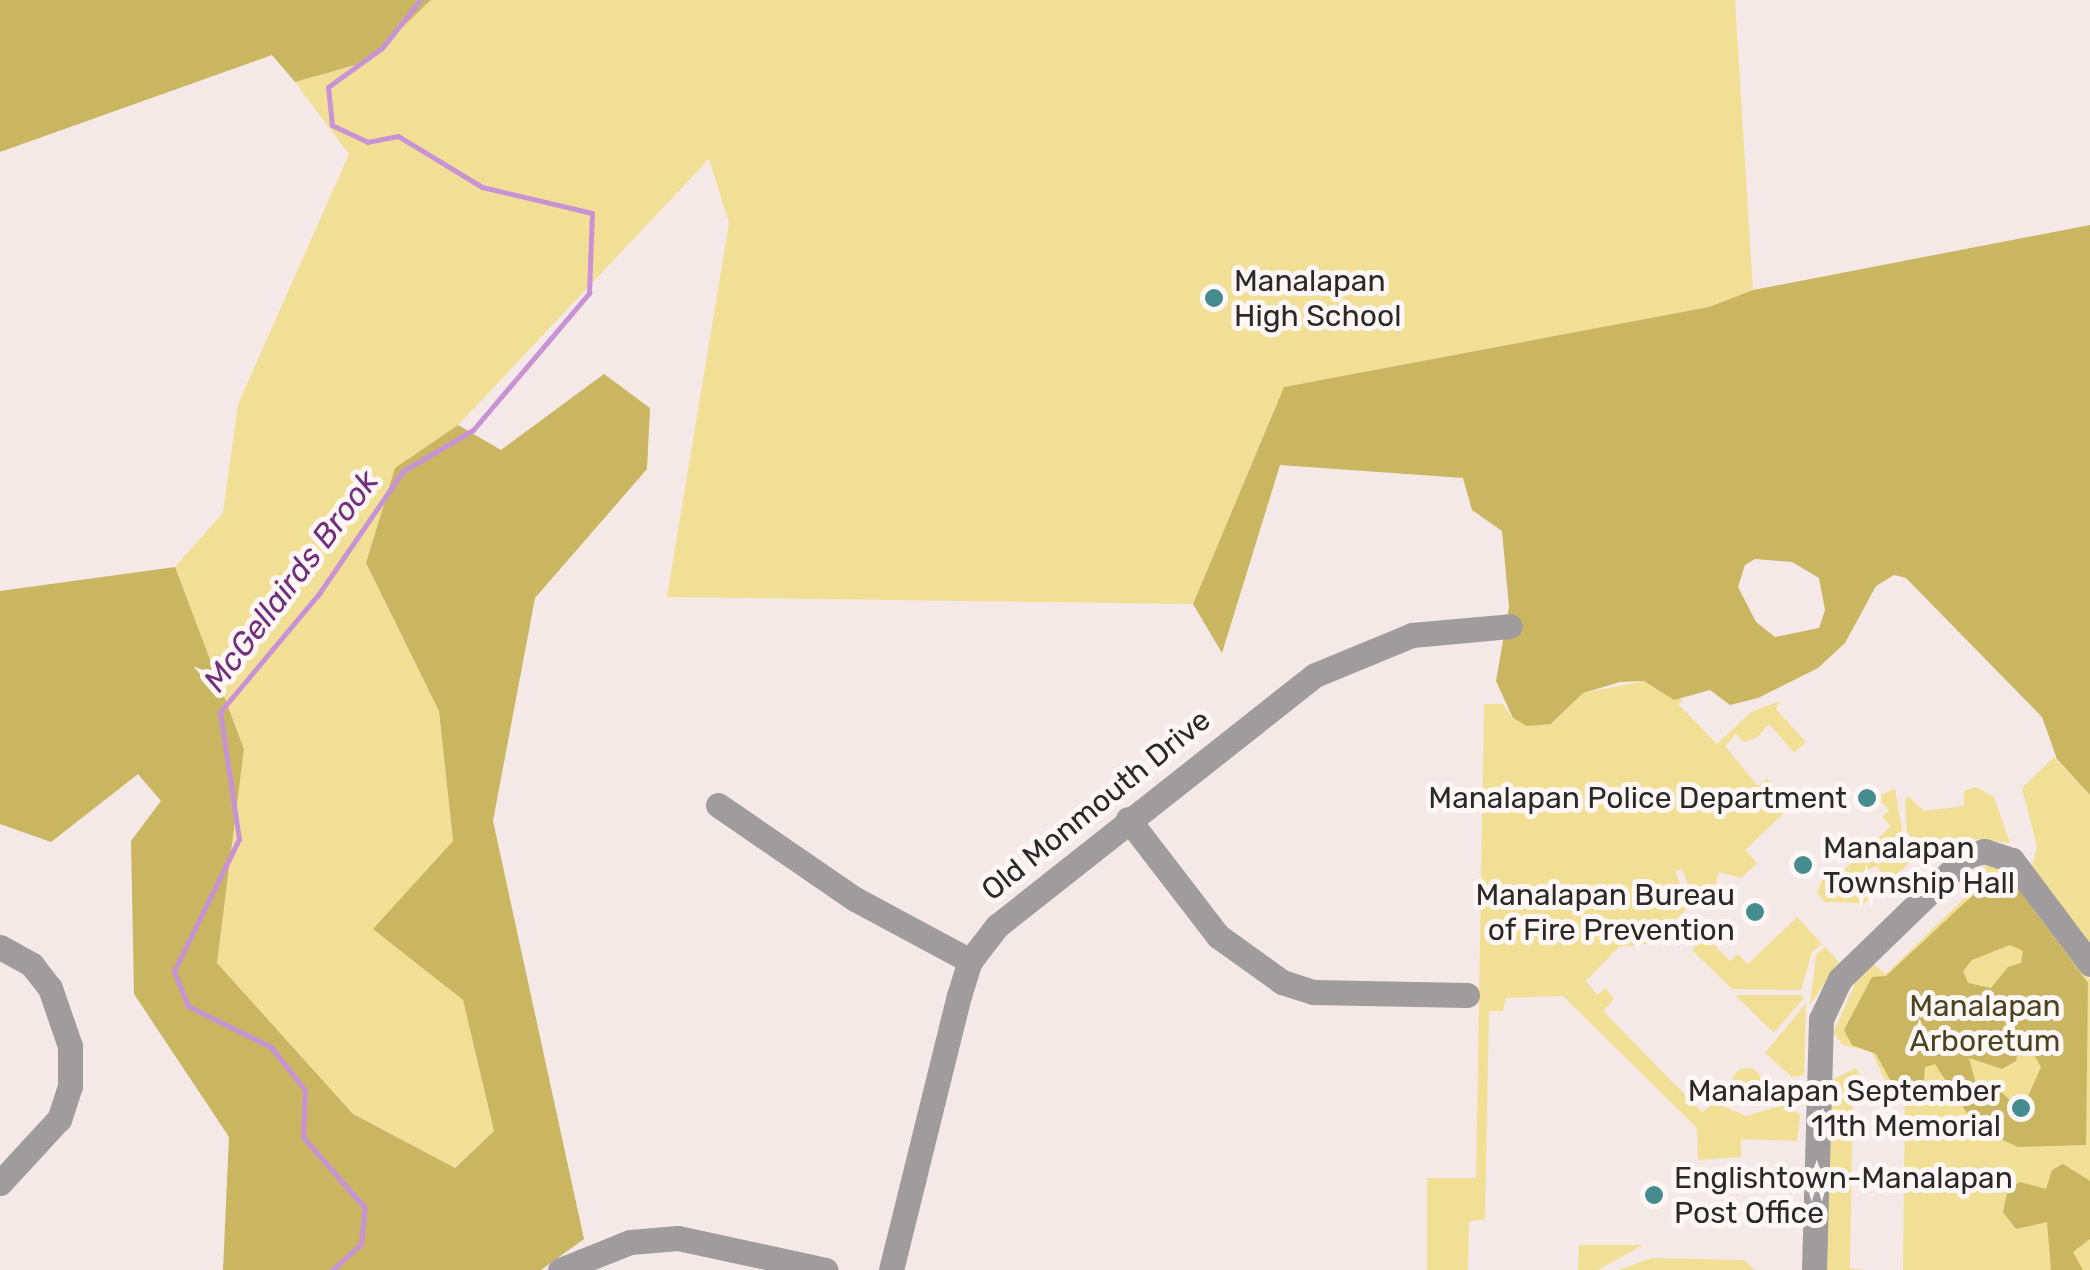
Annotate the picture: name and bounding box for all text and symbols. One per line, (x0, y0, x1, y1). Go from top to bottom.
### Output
place label: Manalapan High School (1234, 263, 1401, 334)
marker: Manalapan High School (1203, 287, 1225, 309)
water label: McGellairds Brook (195, 463, 387, 699)
street label: Old Monmouth Drive (975, 702, 1217, 908)
place label: Manalapan Police Department (1428, 780, 1847, 816)
marker: Manalapan Police Department (1856, 787, 1878, 809)
place label: Manalapan Township Hall (1823, 830, 2015, 900)
marker: Manalapan Township Hall (1792, 854, 1814, 876)
place label: Manalapan Bureau of Fire Prevention (1475, 877, 1735, 948)
marker: Manalapan Bureau of Fire Prevention (1744, 901, 1766, 923)
park label: Manalapan Arboretum (1909, 988, 2061, 1058)
place label: Manalapan September 11th Memorial (1688, 1073, 2001, 1144)
marker: Manalapan September 11th Memorial (2010, 1097, 2032, 1119)
place label: Englishtown-Manalapan Post Office (1674, 1160, 2013, 1230)
marker: Englishtown-Manalapan Post Office (1643, 1184, 1665, 1206)

